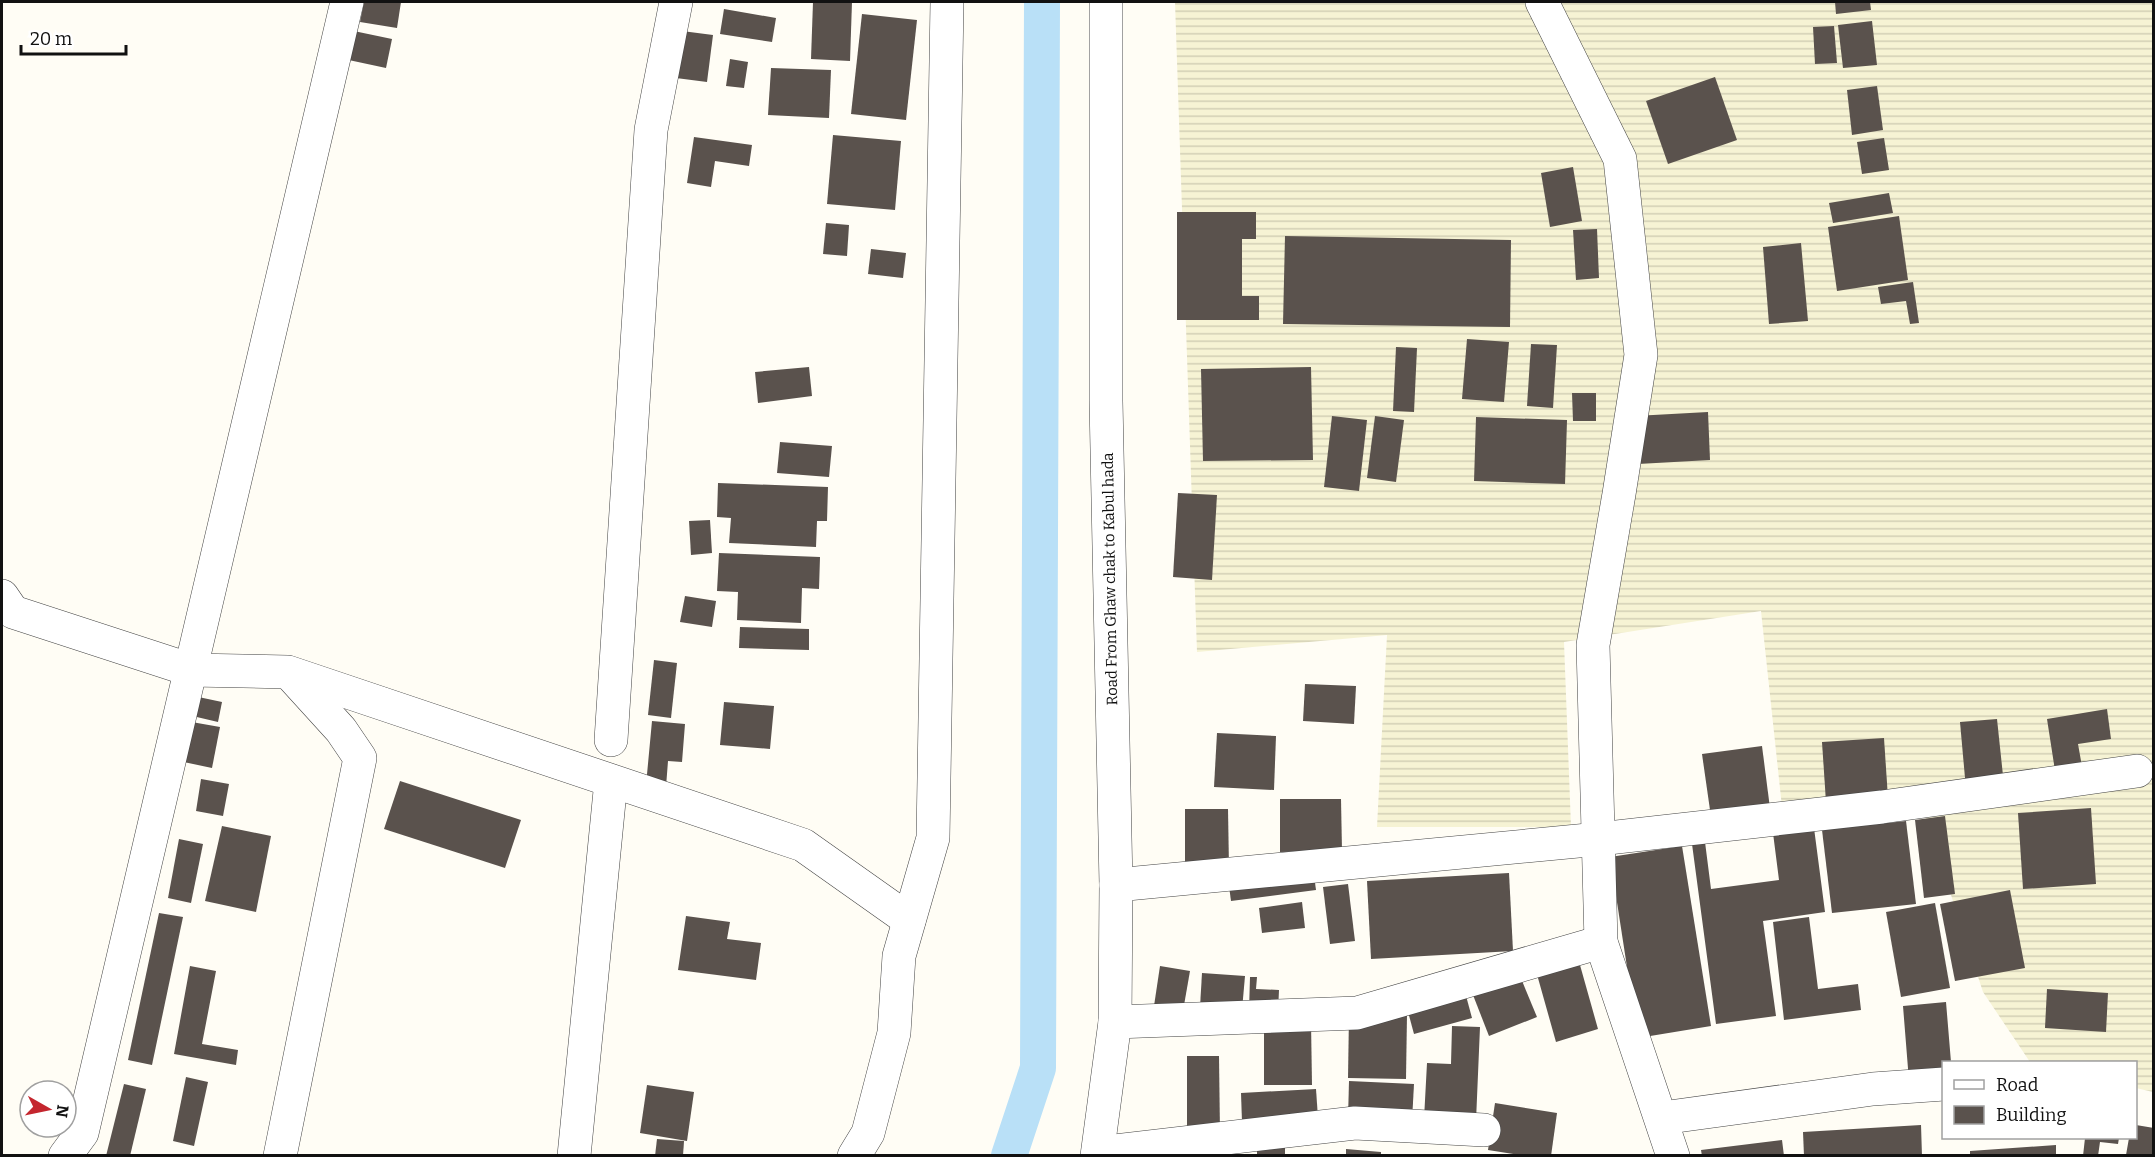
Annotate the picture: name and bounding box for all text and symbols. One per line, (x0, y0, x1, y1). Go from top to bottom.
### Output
scale bar (21, 18, 126, 56)
text: 20 m (30, 28, 72, 50)
street label: Road From Ghaw chak to Kabul hada (1099, 452, 1121, 706)
legend (1942, 1061, 2137, 1139)
text: Road (1996, 1074, 2039, 1096)
north arrow (18, 1079, 78, 1139)
text: N (52, 1104, 73, 1119)
text: Building (1996, 1104, 2067, 1126)

